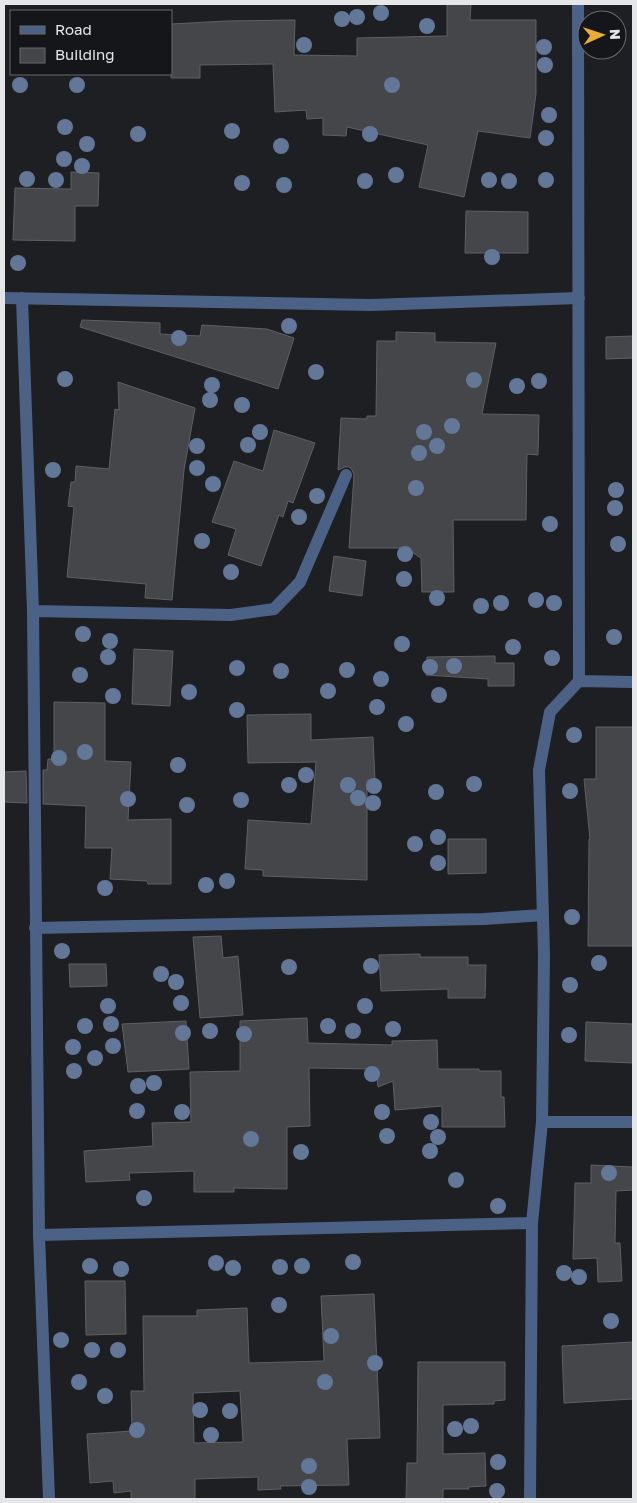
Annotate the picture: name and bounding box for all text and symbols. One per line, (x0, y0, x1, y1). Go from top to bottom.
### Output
legend (10, 10, 172, 75)
north arrow (577, 10, 627, 60)
text: Road (55, 20, 92, 38)
text: N (607, 29, 624, 40)
text: Building (55, 45, 115, 63)

